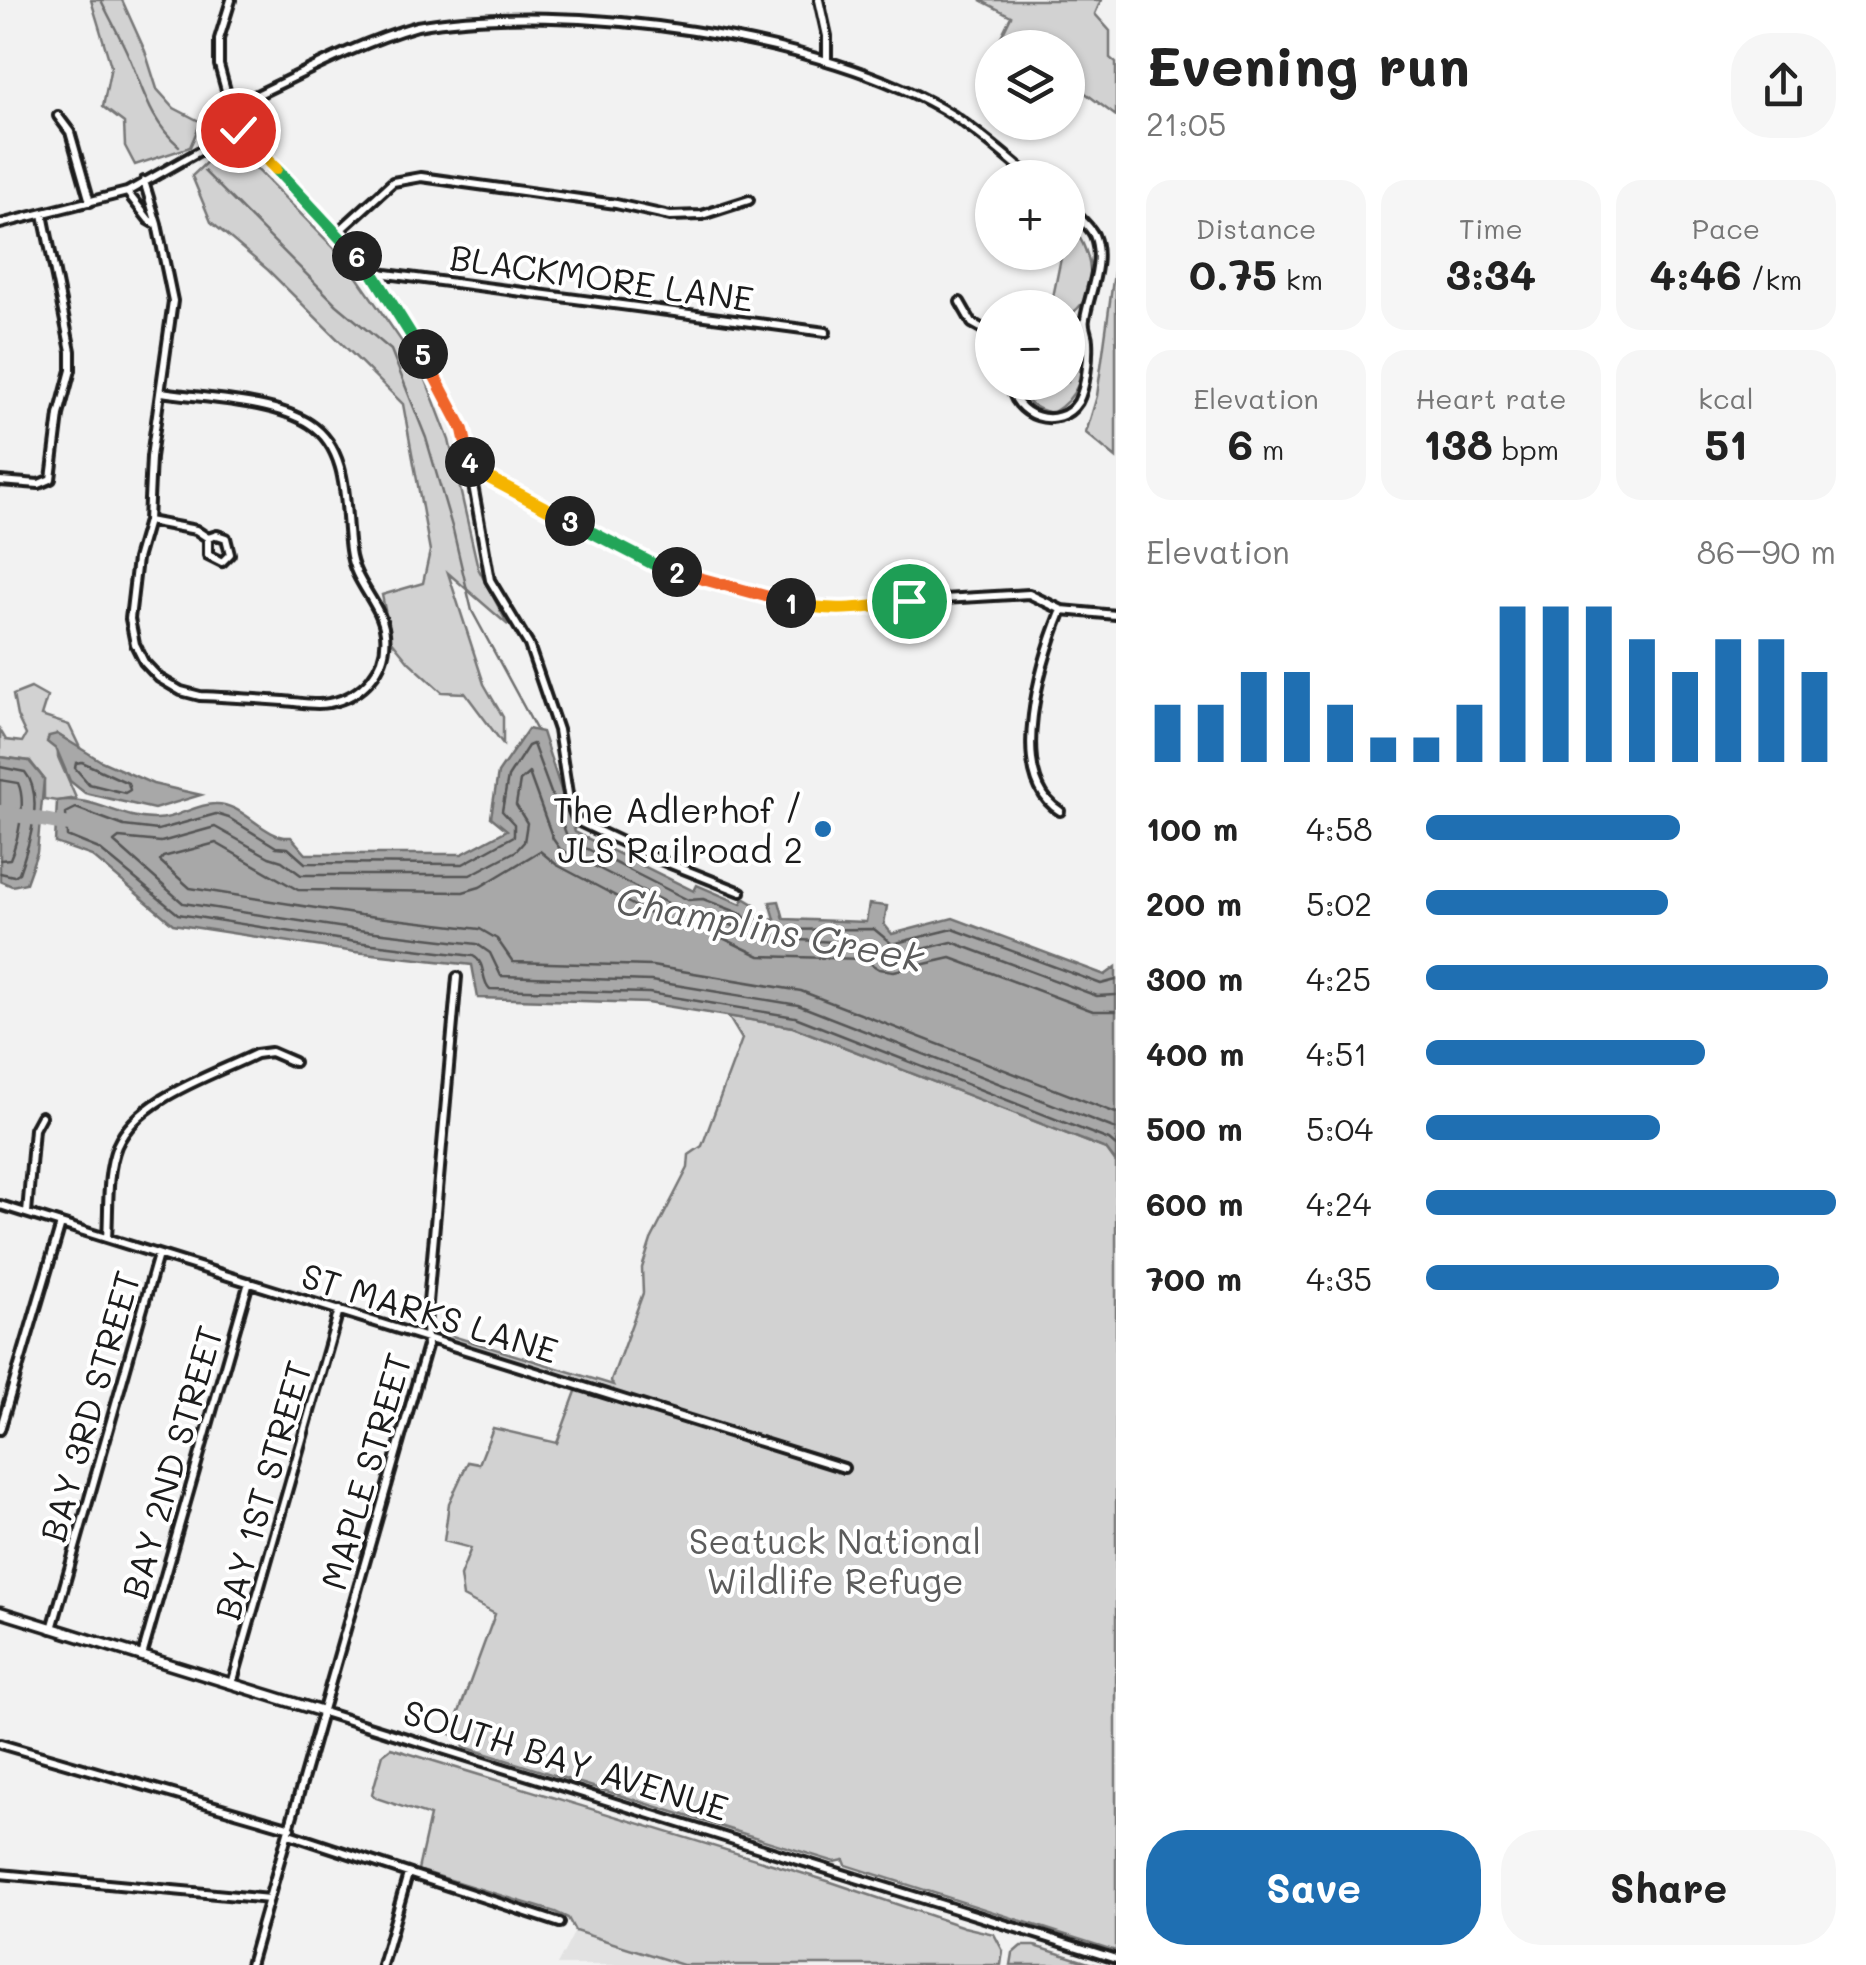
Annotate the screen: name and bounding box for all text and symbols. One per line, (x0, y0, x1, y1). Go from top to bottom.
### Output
text: Evening run (1146, 28, 1470, 100)
map controls (975, 30, 1085, 400)
button: layers (975, 30, 1085, 140)
button: share (1731, 33, 1836, 138)
pin (196, 88, 281, 173)
text: 21:05 (1146, 102, 1226, 144)
icon: check (211, 103, 266, 158)
button: + (975, 160, 1085, 270)
text: Distance (1196, 210, 1316, 246)
text: Time (1459, 210, 1523, 246)
text: Pace (1692, 210, 1760, 246)
pin: 6 (332, 231, 382, 281)
street label: BLACKMORE LANE (447, 233, 757, 321)
text: 6 (349, 238, 365, 274)
text: 0.75 (1189, 246, 1277, 301)
text: 3:34 (1446, 246, 1536, 301)
text: 4:46 (1650, 246, 1742, 301)
text: km (1277, 261, 1323, 297)
text: /km (1742, 261, 1802, 297)
button: − (975, 290, 1085, 400)
pin: 5 (398, 329, 448, 379)
text: 5 (415, 336, 431, 372)
text: Elevation (1193, 380, 1319, 416)
text: Heart rate (1415, 380, 1567, 416)
text: kcal (1698, 380, 1754, 416)
text: 6 (1228, 416, 1253, 471)
text: 138 (1423, 416, 1493, 471)
text: 51 (1704, 416, 1748, 471)
text: m (1253, 431, 1284, 467)
text: bpm (1493, 431, 1559, 467)
pin: 4 (445, 437, 495, 487)
text: 4 (461, 444, 479, 480)
pin: 3 (545, 496, 595, 546)
text: 3 (562, 503, 578, 539)
text: Elevation (1146, 530, 1290, 572)
text: 86–90 m (1697, 530, 1836, 572)
pin: 2 (652, 547, 702, 597)
text: 2 (669, 554, 685, 590)
pin (867, 559, 952, 644)
icon: arrive (882, 574, 937, 629)
pin: 1 (766, 578, 816, 628)
text: 1 (785, 585, 797, 621)
place label: The Adlerhof / JLS Railroad 2 (553, 786, 803, 872)
text: 100 m (1146, 807, 1238, 849)
text: 4:58 (1306, 807, 1373, 849)
marker: The Adlerhof / JLS Railroad 2 (812, 818, 834, 840)
water label: Champlins Creek (612, 874, 929, 982)
text: 200 m (1146, 882, 1242, 924)
text: 5:02 (1306, 882, 1372, 924)
text: 300 m (1146, 957, 1243, 999)
text: 4:25 (1306, 957, 1371, 999)
text: 400 m (1146, 1032, 1244, 1074)
text: 4:51 (1306, 1032, 1368, 1074)
text: 500 m (1146, 1107, 1243, 1149)
text: 5:04 (1306, 1107, 1373, 1149)
text: 600 m (1146, 1182, 1243, 1224)
text: 4:24 (1306, 1182, 1371, 1224)
street label: ST MARKS LANE (296, 1251, 564, 1373)
text: 700 m (1146, 1257, 1242, 1299)
text: 4:35 (1306, 1257, 1372, 1299)
street label: BAY 3RD STREET (28, 1265, 150, 1547)
street label: BAY 2ND STREET (110, 1320, 232, 1604)
street label: MAPLE STREET (309, 1347, 421, 1595)
street label: BAY 1ST STREET (203, 1355, 321, 1625)
park label: Seatuck National Wildlife Refuge (689, 1517, 981, 1603)
street label: SOUTH BAY AVENUE (398, 1688, 734, 1830)
button: Save (1146, 1830, 1481, 1945)
button: Share (1501, 1830, 1836, 1945)

